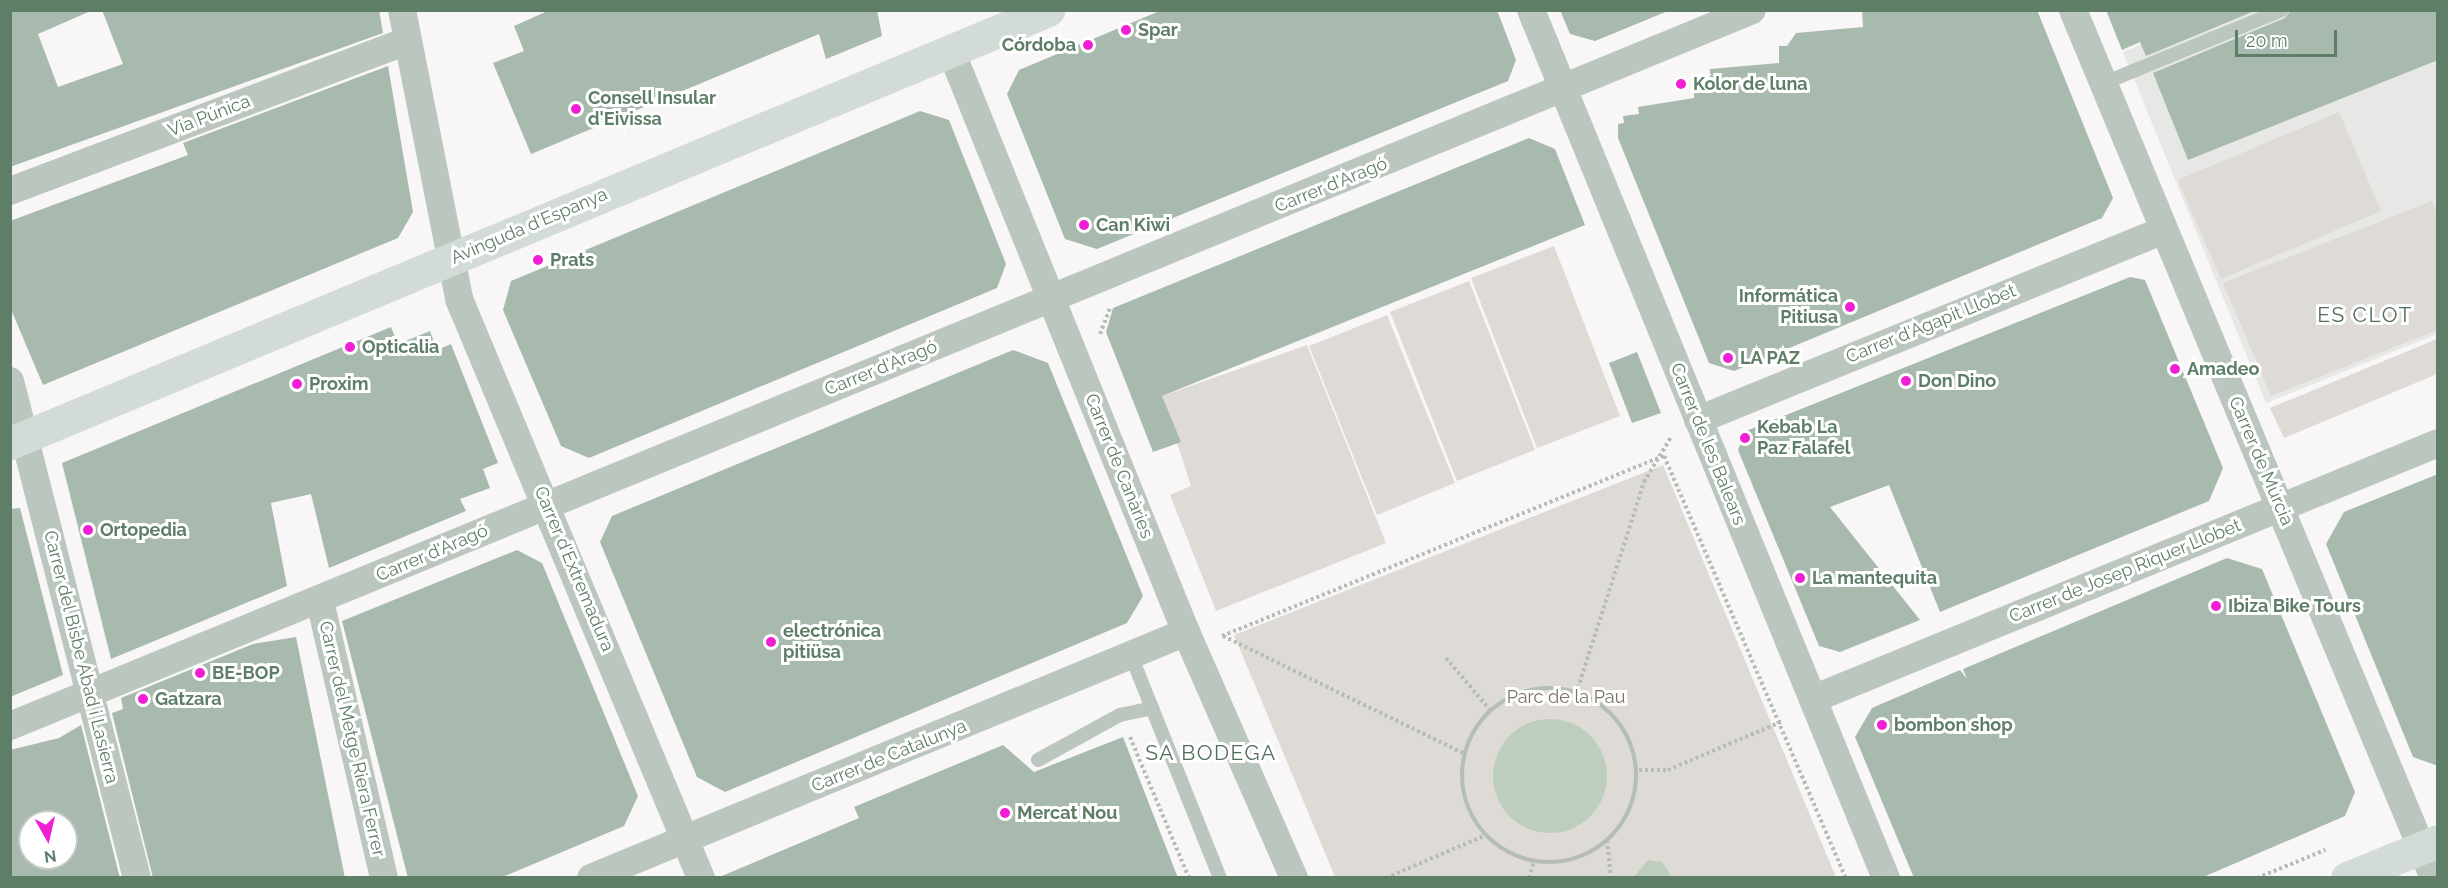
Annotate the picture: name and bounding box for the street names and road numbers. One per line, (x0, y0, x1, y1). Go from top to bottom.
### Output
street label: Via Púnica (165, 90, 253, 142)
street label: Carrer d'Aragó (1271, 153, 1391, 217)
street label: Avinguda d'Espanya (448, 183, 610, 269)
street label: Carrer d'Agapit Llobet (1843, 280, 2019, 368)
street label: Carrer d'Aragó (821, 336, 941, 400)
street label: Carrer de les Balears (1666, 360, 1750, 528)
street label: Carrer de Canàries (1080, 390, 1158, 542)
street label: Carrer de Múrcia (2224, 393, 2298, 529)
street label: Carrer d'Extremadura (529, 483, 619, 655)
street label: Carrer de Josep Riquer Llobet (2005, 514, 2245, 628)
street label: Carrer d'Aragó (373, 520, 491, 586)
street label: Carrer del Bisbe Abad i Lasierra (39, 528, 123, 786)
street label: Carrer del Metge Riera Ferrer (314, 619, 390, 859)
street label: Carrer de Catalunya (808, 715, 970, 797)

